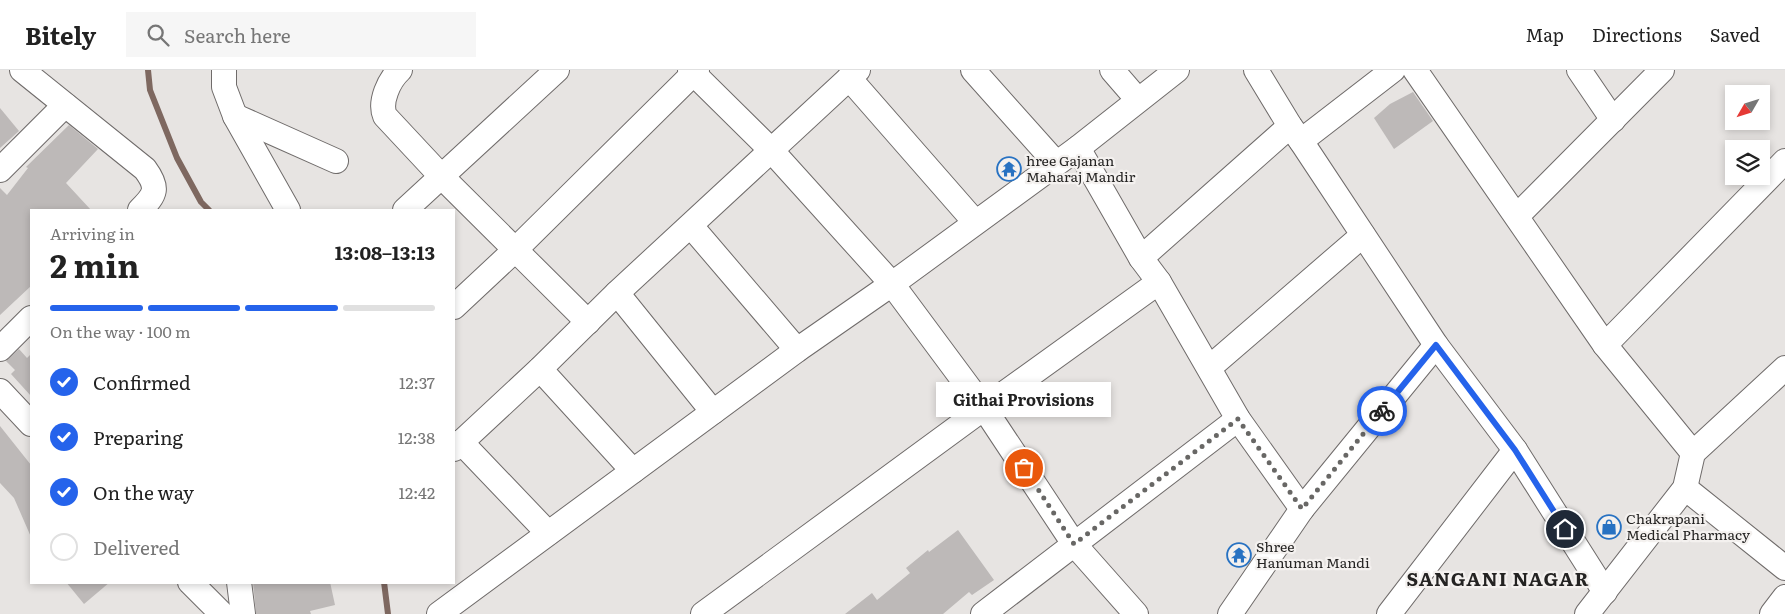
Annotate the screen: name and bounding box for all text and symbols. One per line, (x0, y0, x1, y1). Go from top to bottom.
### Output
search box (126, 12, 476, 57)
text: Bitely (25, 17, 96, 52)
icon: search (144, 21, 172, 49)
text: Search here (184, 21, 291, 49)
text: Map (1526, 21, 1564, 48)
text: Directions (1592, 21, 1682, 48)
text: Saved (1710, 21, 1760, 48)
north arrow (1725, 85, 1770, 130)
map controls (1725, 85, 1770, 185)
button: layers (1725, 140, 1770, 185)
place label: hree Gajanan Maharaj Mandir (1026, 150, 1136, 186)
temple icon: hree Gajanan Maharaj Mandir (996, 156, 1022, 182)
text: Arriving in (50, 221, 135, 245)
text: 13:08–13:13 (335, 238, 435, 266)
text: 2 min (50, 240, 139, 288)
text: On the way · 100 m (50, 319, 190, 343)
icon: check (50, 368, 78, 396)
text: Confirmed (93, 368, 191, 396)
text: 12:37 (399, 370, 435, 394)
callout: Githai Provisions (936, 383, 1112, 418)
courier (1357, 386, 1407, 436)
text: Githai Provisions (953, 387, 1094, 411)
icon: bike (1368, 397, 1396, 425)
icon: check (50, 423, 78, 451)
text: Preparing (93, 423, 183, 451)
text: 12:38 (398, 425, 435, 449)
pin (1003, 447, 1045, 489)
icon: bag (1010, 454, 1038, 482)
icon: check (50, 478, 78, 506)
text: On the way (93, 478, 194, 506)
text: 12:42 (398, 480, 435, 504)
pin (1544, 508, 1586, 550)
place label: Chakrapani Medical Pharmacy (1626, 508, 1751, 544)
shop icon: Chakrapani Medical Pharmacy (1596, 514, 1622, 540)
icon: home (1551, 515, 1579, 543)
text: Delivered (93, 533, 180, 561)
place label: Shree Hanuman Mandi (1256, 536, 1370, 572)
temple icon: Shree Hanuman Mandi (1226, 542, 1252, 568)
district label: SANGANI NAGAR (1406, 564, 1590, 592)

